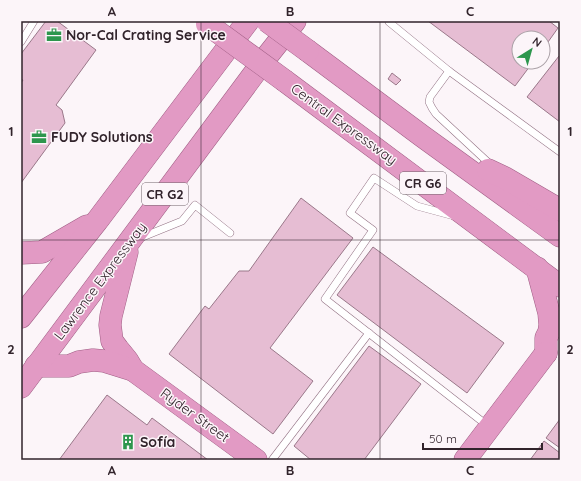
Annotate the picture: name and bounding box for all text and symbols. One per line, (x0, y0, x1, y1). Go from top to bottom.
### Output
text: A (108, 3, 117, 19)
text: B (286, 3, 294, 19)
text: C (466, 3, 474, 19)
office icon: Nor-Cal Crating Service (45, 26, 63, 44)
place label: Nor-Cal Crating Service (66, 26, 226, 44)
north arrow (511, 30, 551, 70)
text: N (530, 34, 544, 50)
street label: Central Expressway (287, 79, 401, 169)
text: 1 (8, 123, 14, 139)
text: 1 (567, 123, 573, 139)
office icon: FUDY Solutions (30, 128, 48, 146)
place label: FUDY Solutions (51, 128, 153, 146)
road number: CR G6 (400, 172, 446, 194)
road number: CR G2 (142, 183, 188, 205)
street label: Lawrence Expressway (50, 219, 150, 343)
text: 2 (7, 341, 15, 357)
text: 2 (566, 341, 574, 357)
street label: Ryder Street (157, 384, 233, 446)
scale bar (423, 425, 542, 451)
text: 50 m (429, 431, 457, 446)
building icon: Sofía (119, 433, 137, 451)
place label: Sofía (140, 433, 175, 451)
text: A (108, 462, 117, 478)
text: B (286, 462, 294, 478)
text: C (466, 462, 474, 478)

